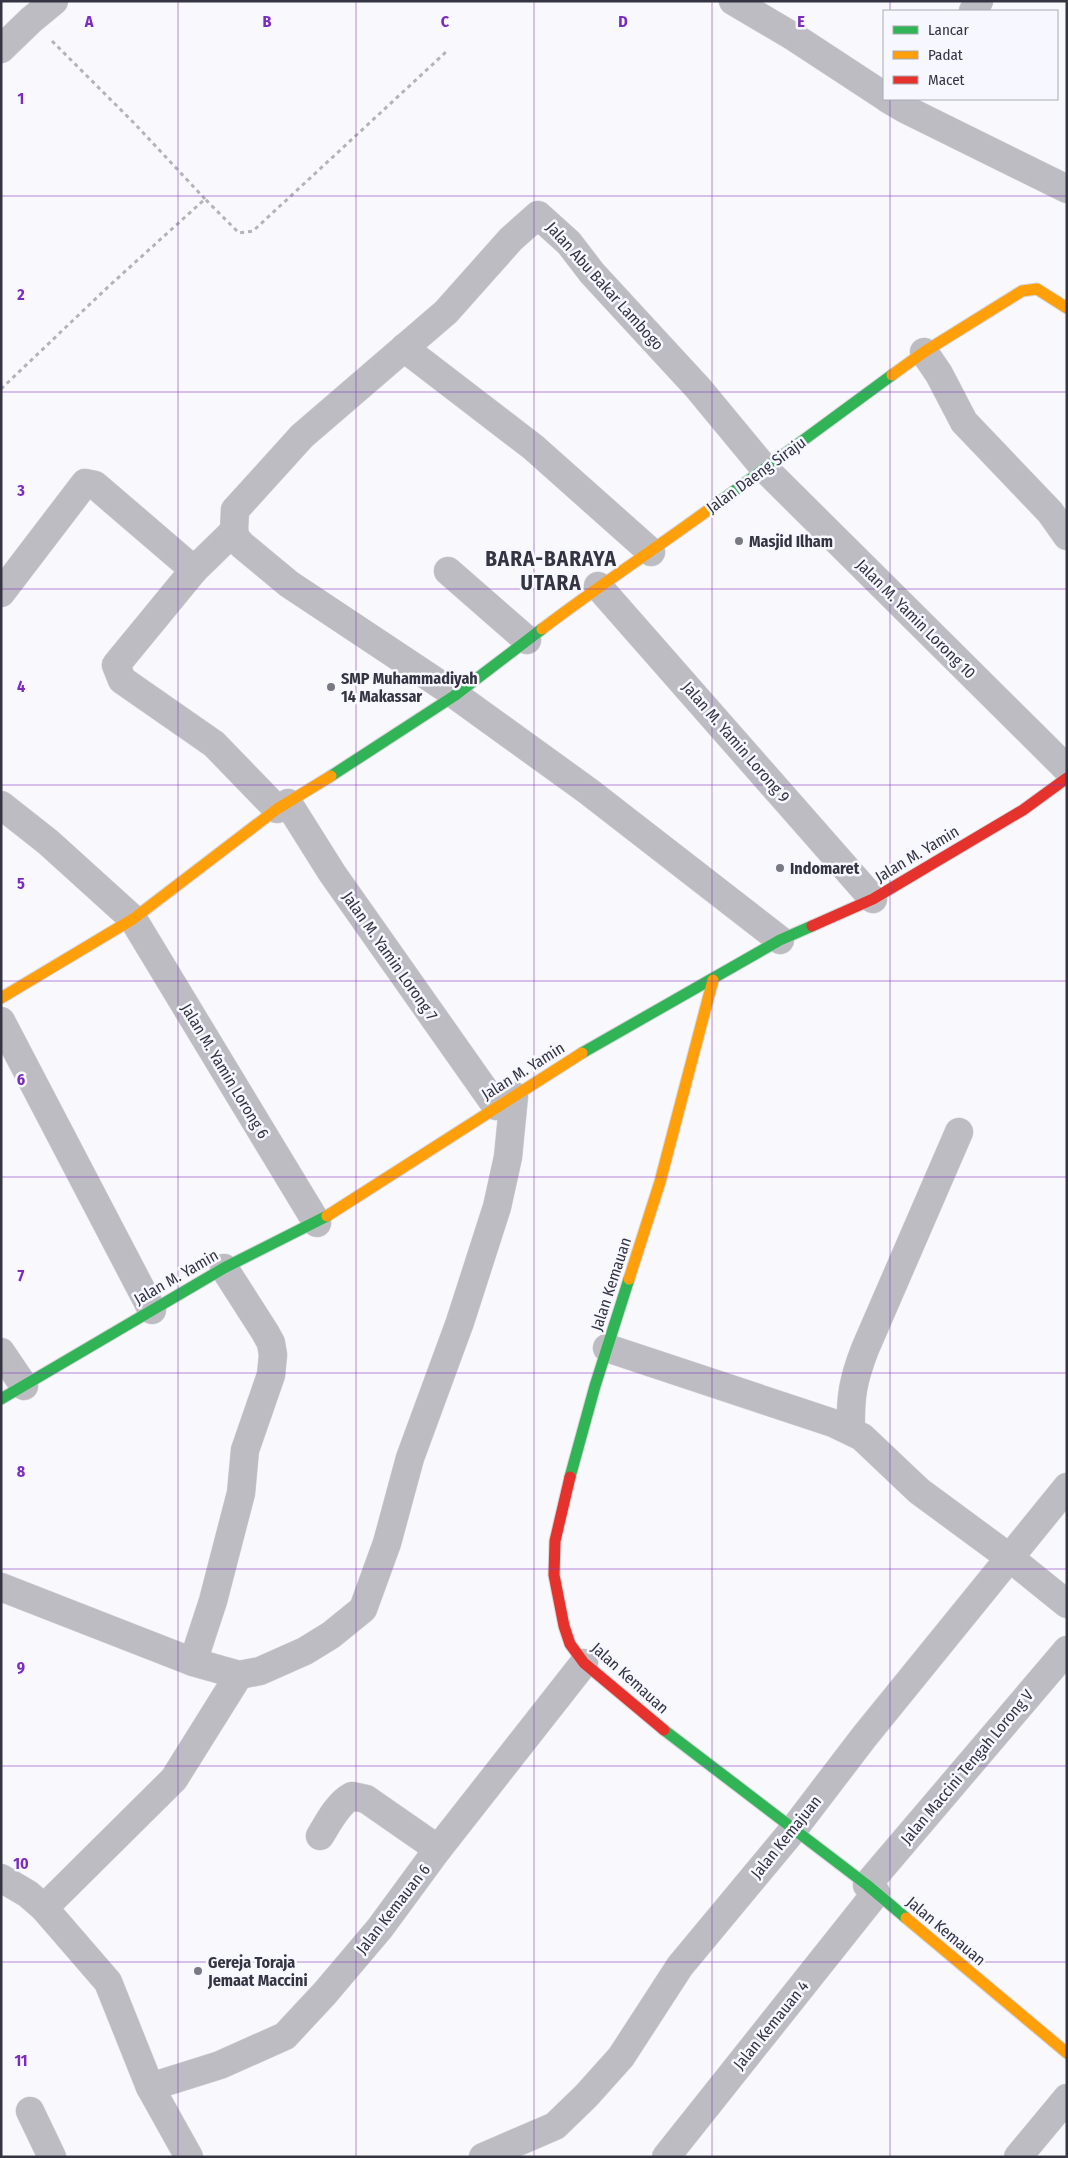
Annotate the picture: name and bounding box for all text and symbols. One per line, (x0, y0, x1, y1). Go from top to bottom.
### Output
legend (883, 10, 1058, 100)
text: A (84, 12, 94, 31)
text: B (263, 12, 272, 31)
text: C (441, 12, 450, 31)
text: D (618, 12, 628, 31)
text: E (797, 12, 805, 31)
text: Lancar (928, 21, 969, 39)
text: Padat (928, 46, 963, 64)
text: Macet (928, 71, 965, 89)
text: 1 (18, 89, 24, 108)
street label: Jalan Abu Bakar Lambogo (542, 218, 668, 354)
text: 2 (16, 285, 25, 304)
street label: Jalan Daeng Siraju (703, 433, 809, 517)
text: 3 (16, 481, 25, 500)
place label: Masjid Ilham (749, 532, 833, 551)
marker: Masjid Ilham (733, 535, 745, 547)
district label: BARA-BARAYA UTARA (485, 546, 617, 596)
street label: Jalan M. Yamin Lorong 10 (852, 555, 980, 683)
place label: SMP Muhammadiyah 14 Makassar (341, 669, 478, 706)
text: 4 (17, 677, 25, 696)
street label: Jalan M. Yamin Lorong 9 (678, 678, 794, 807)
marker: SMP Muhammadiyah 14 Makassar (325, 681, 337, 693)
street label: Jalan M. Yamin (872, 822, 962, 886)
place label: Indomaret (790, 859, 860, 878)
marker: Indomaret (774, 862, 786, 874)
text: 5 (17, 874, 25, 893)
street label: Jalan M. Yamin Lorong 7 (338, 888, 442, 1024)
street label: Jalan M. Yamin Lorong 6 (177, 1000, 273, 1142)
street label: Jalan M. Yamin (478, 1038, 568, 1104)
text: 6 (17, 1070, 25, 1089)
street label: Jalan Kemauan (587, 1235, 635, 1333)
street label: Jalan M. Yamin (131, 1245, 221, 1309)
text: 7 (18, 1266, 25, 1285)
text: 8 (17, 1462, 26, 1481)
street label: Jalan Kemauan (588, 1638, 672, 1718)
text: 9 (17, 1658, 25, 1677)
street label: Jalan Maccini Tengah Lorong V (897, 1685, 1038, 1848)
street label: Jalan Kemajuan (747, 1792, 825, 1882)
text: 10 (13, 1854, 29, 1873)
street label: Jalan Kemauan 6 (352, 1860, 434, 1958)
street label: Jalan Kemauan (903, 1892, 989, 1970)
place label: Gereja Toraja Jemaat Maccini (207, 1953, 308, 1990)
marker: Gereja Toraja Jemaat Maccini (192, 1965, 204, 1977)
street label: Jalan Kemauan 4 (729, 1977, 813, 2073)
text: 11 (14, 2051, 28, 2070)

